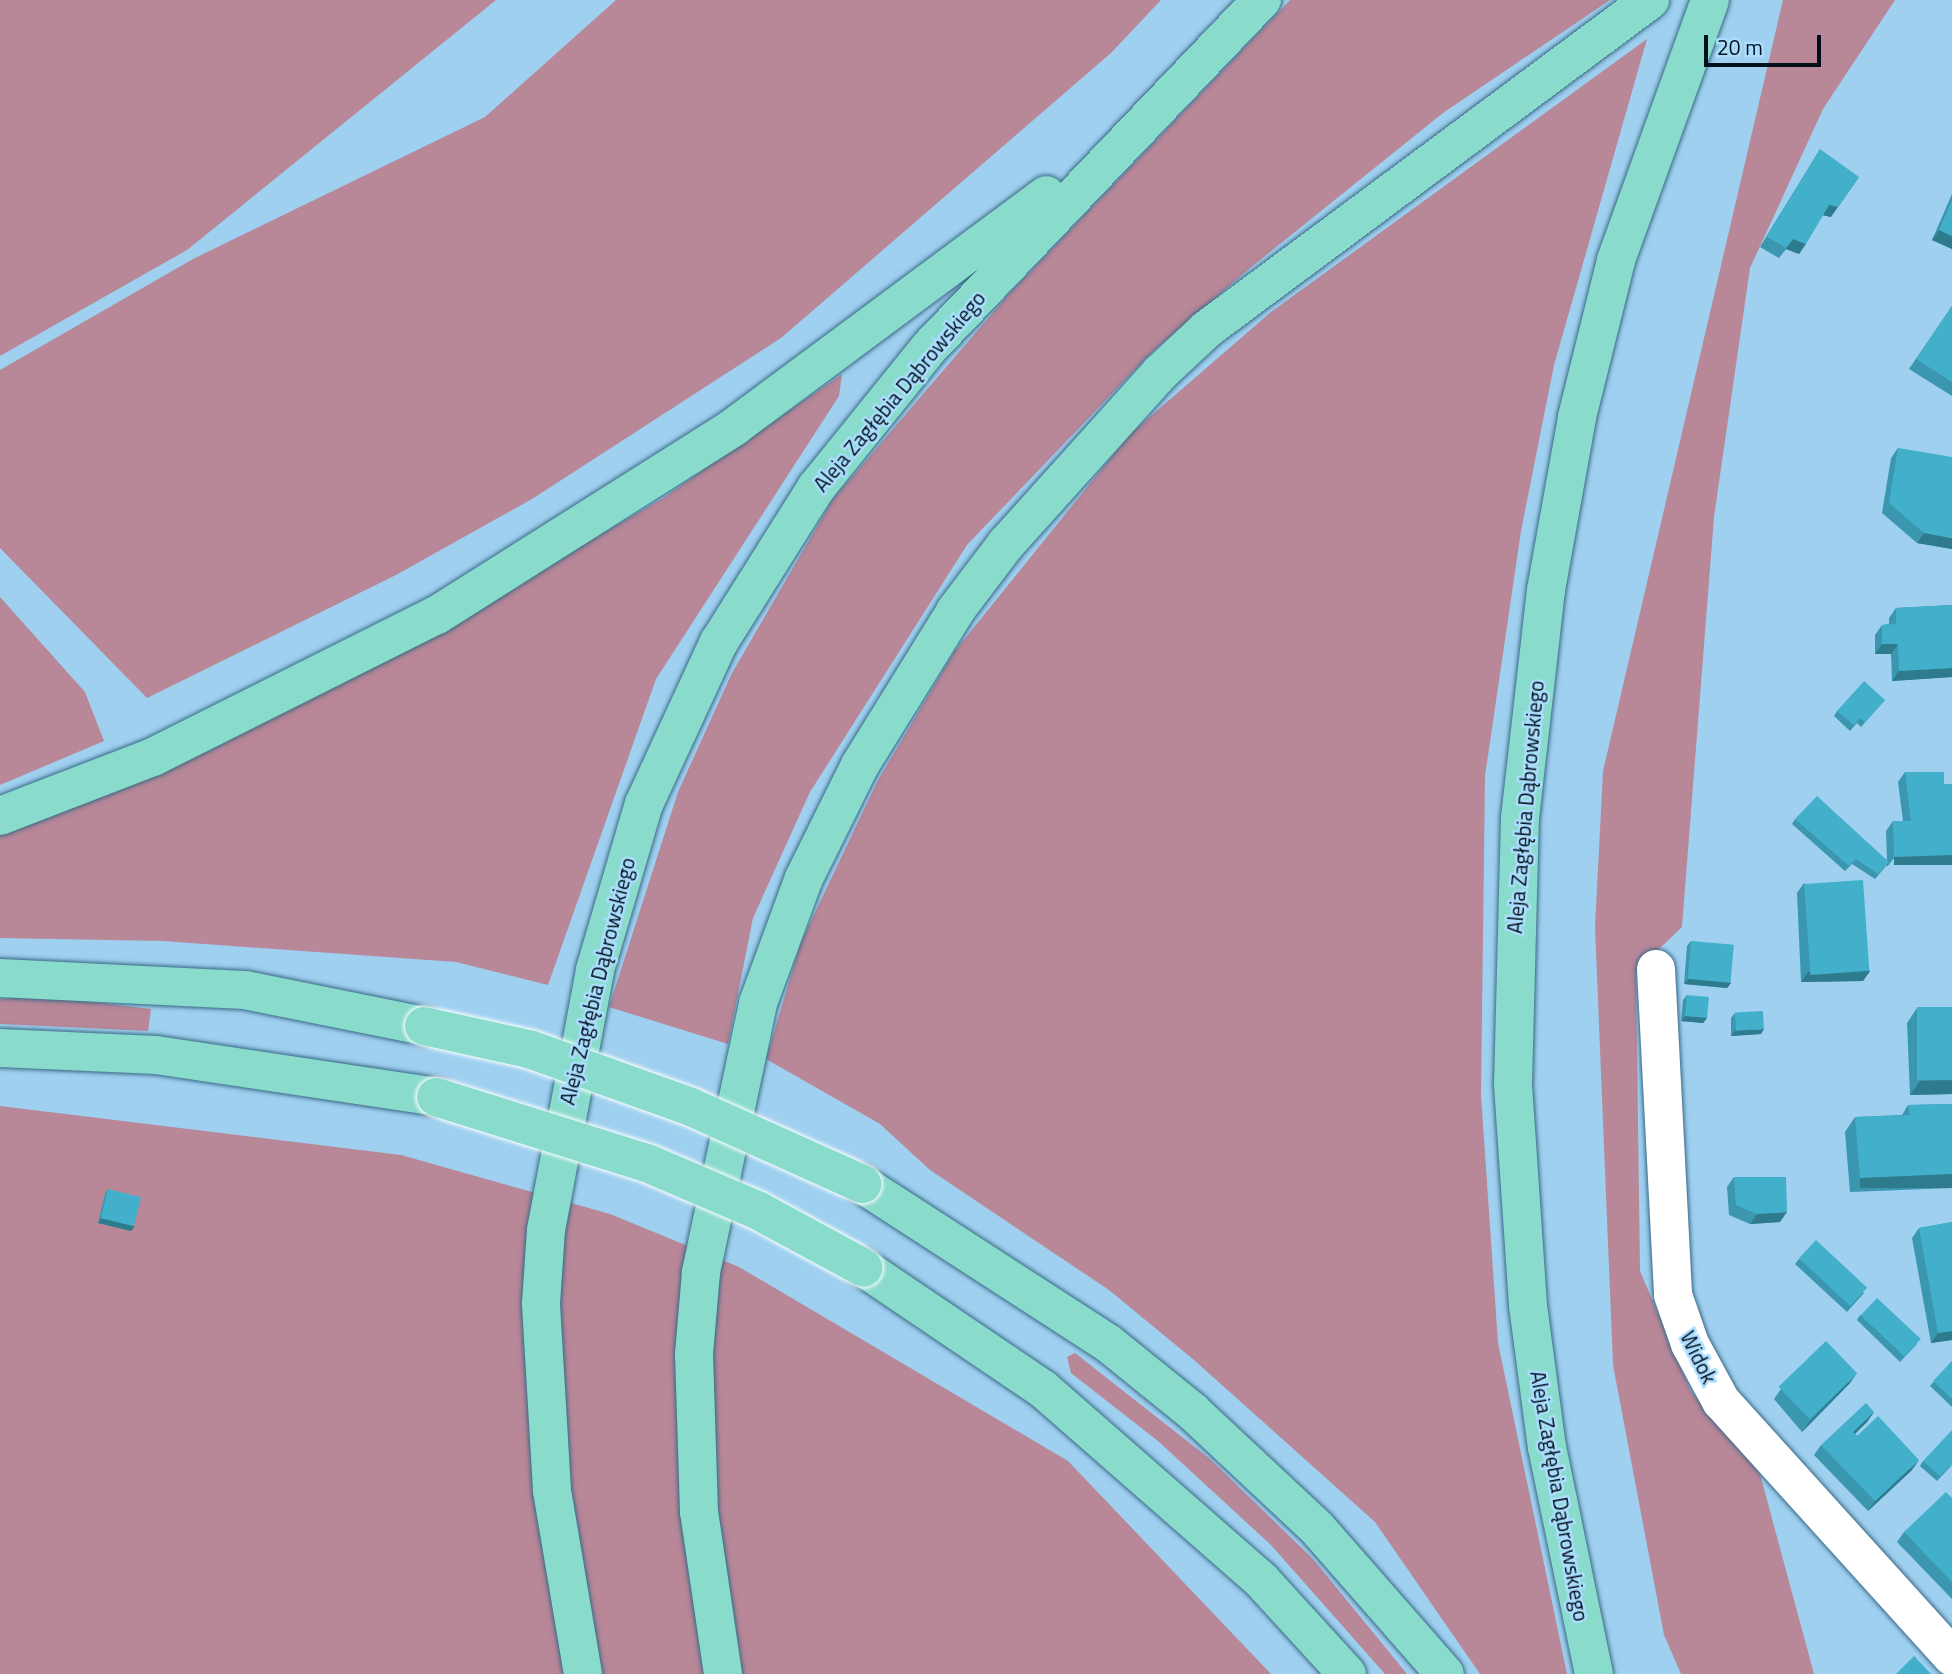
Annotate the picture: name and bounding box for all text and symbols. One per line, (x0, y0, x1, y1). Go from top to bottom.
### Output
scale bar (1707, 21, 1824, 65)
text: 20 m (1717, 31, 1763, 63)
street label: Aleja Zagłębia Dąbrowskiego (808, 286, 990, 496)
street label: Aleja Zagłębia Dąbrowskiego (1501, 679, 1549, 935)
street label: Aleja Zagłębia Dąbrowskiego (554, 855, 640, 1107)
street label: Widok (1676, 1327, 1722, 1387)
street label: Aleja Zagłębia Dąbrowskiego (1526, 1369, 1594, 1623)

